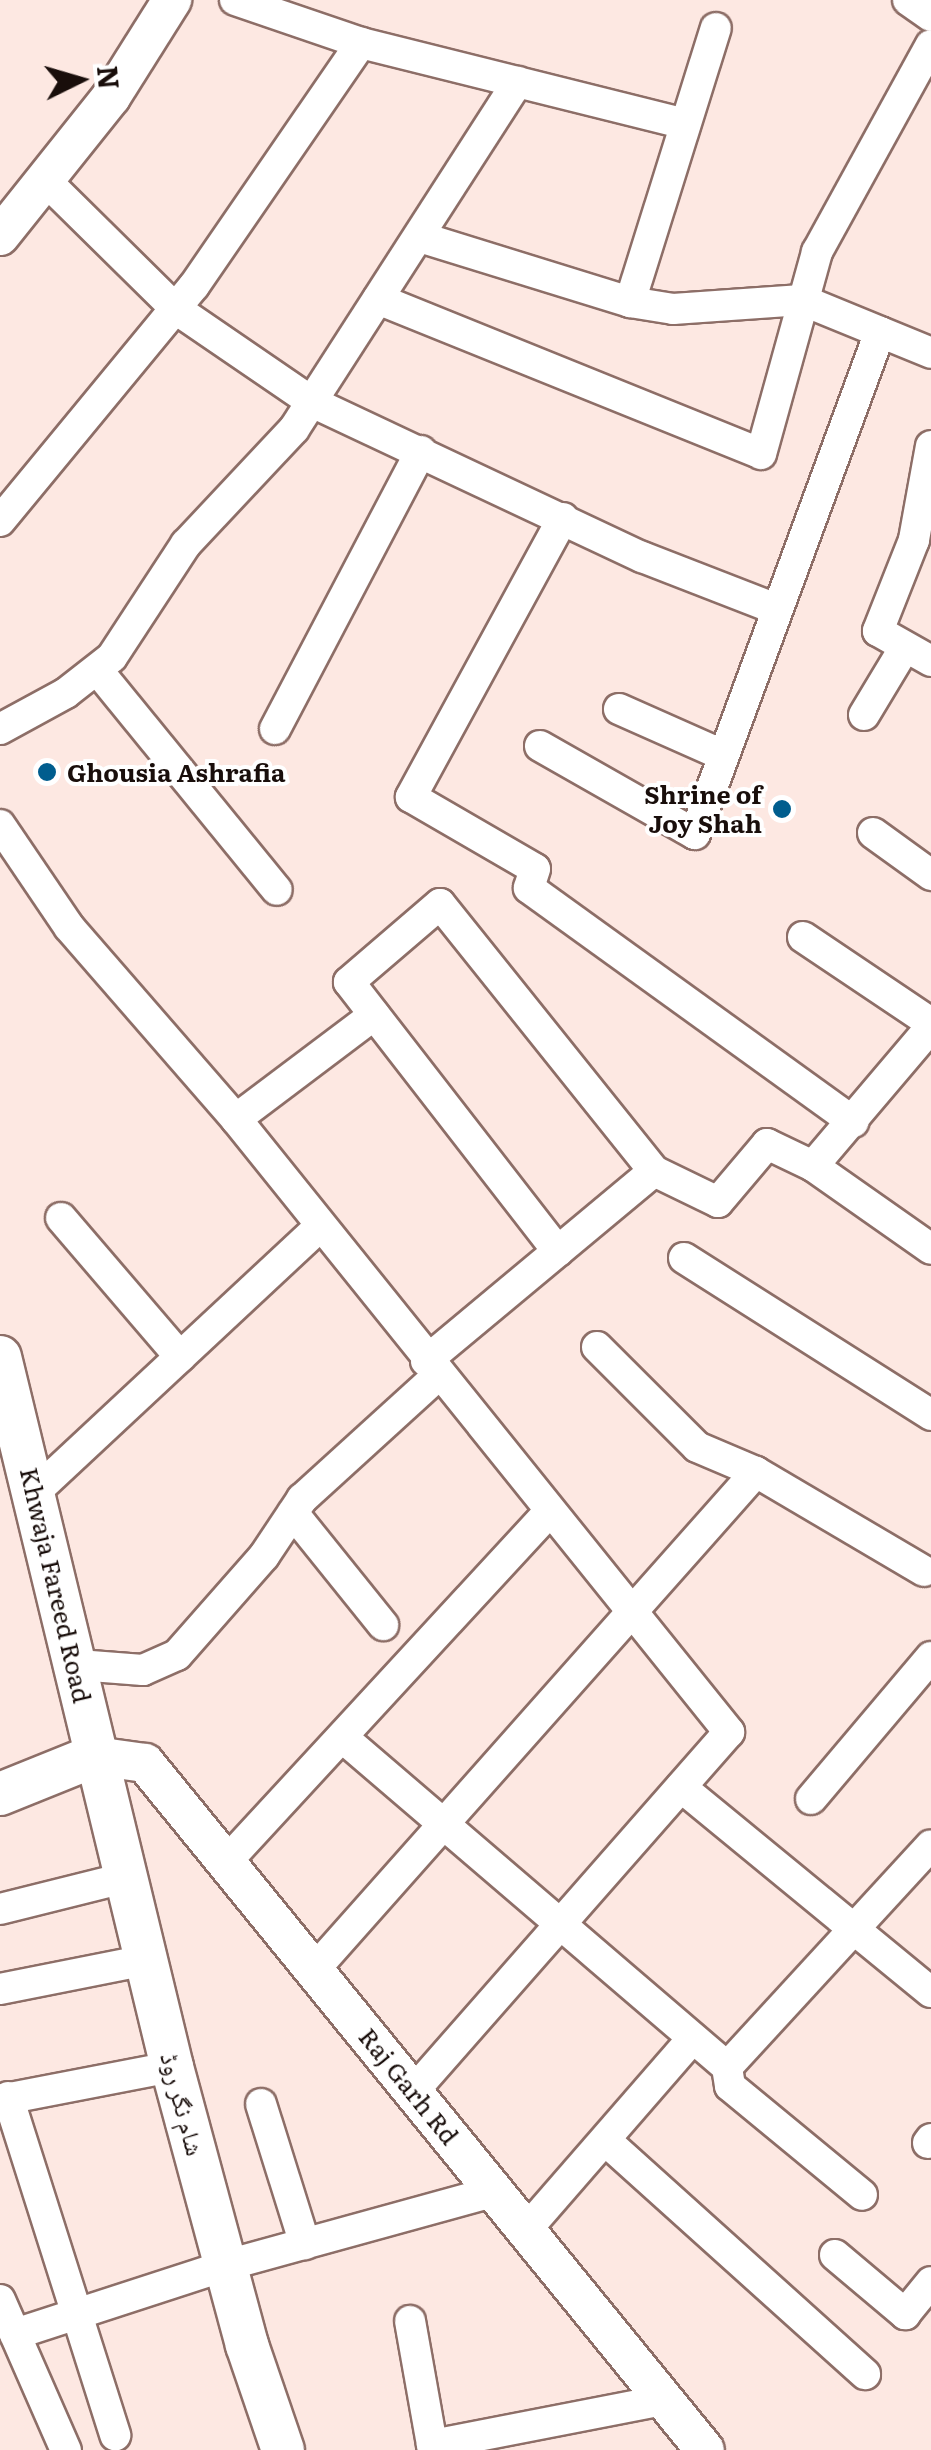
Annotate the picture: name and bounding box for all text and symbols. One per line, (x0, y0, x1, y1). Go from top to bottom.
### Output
north arrow (30, 30, 130, 130)
text: N (88, 64, 132, 91)
place label: Ghousia Ashrafia (67, 757, 285, 787)
marker: Ghousia Ashrafia (36, 761, 58, 783)
place label: Shrine of Joy Shah (644, 780, 762, 839)
marker: Shrine of Joy Shah (771, 798, 793, 820)
street label: Khwaja Fareed Road (14, 1464, 98, 1706)
street label: Raj Garh Rd (353, 2022, 465, 2150)
street label: شام نگر روڈ (155, 2049, 211, 2159)

